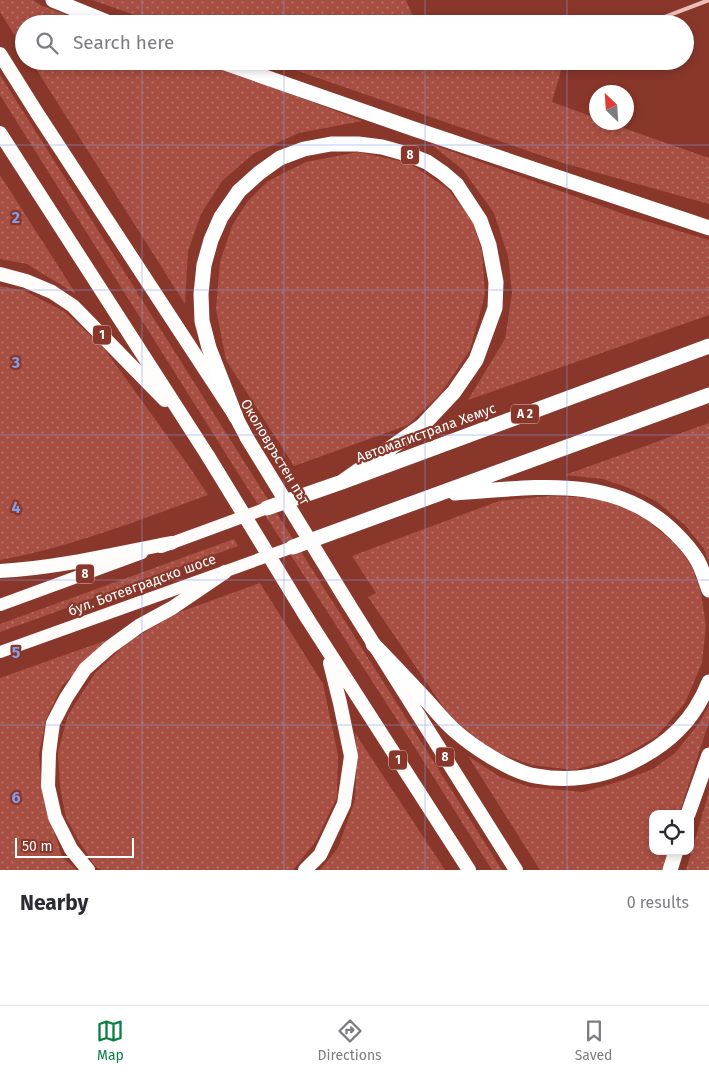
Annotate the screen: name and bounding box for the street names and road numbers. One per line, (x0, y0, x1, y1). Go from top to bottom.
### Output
road number: 8 (401, 146, 419, 164)
road number: 1 (93, 326, 111, 344)
street label: Околовръстен път (237, 396, 314, 508)
street label: Автомагистрала Хемус (354, 400, 498, 466)
road number: A 2 (511, 404, 539, 424)
street label: бул. Ботевградско шосе (66, 550, 218, 620)
road number: 8 (76, 564, 94, 584)
road number: 8 (436, 748, 454, 766)
road number: 1 (389, 750, 407, 770)

